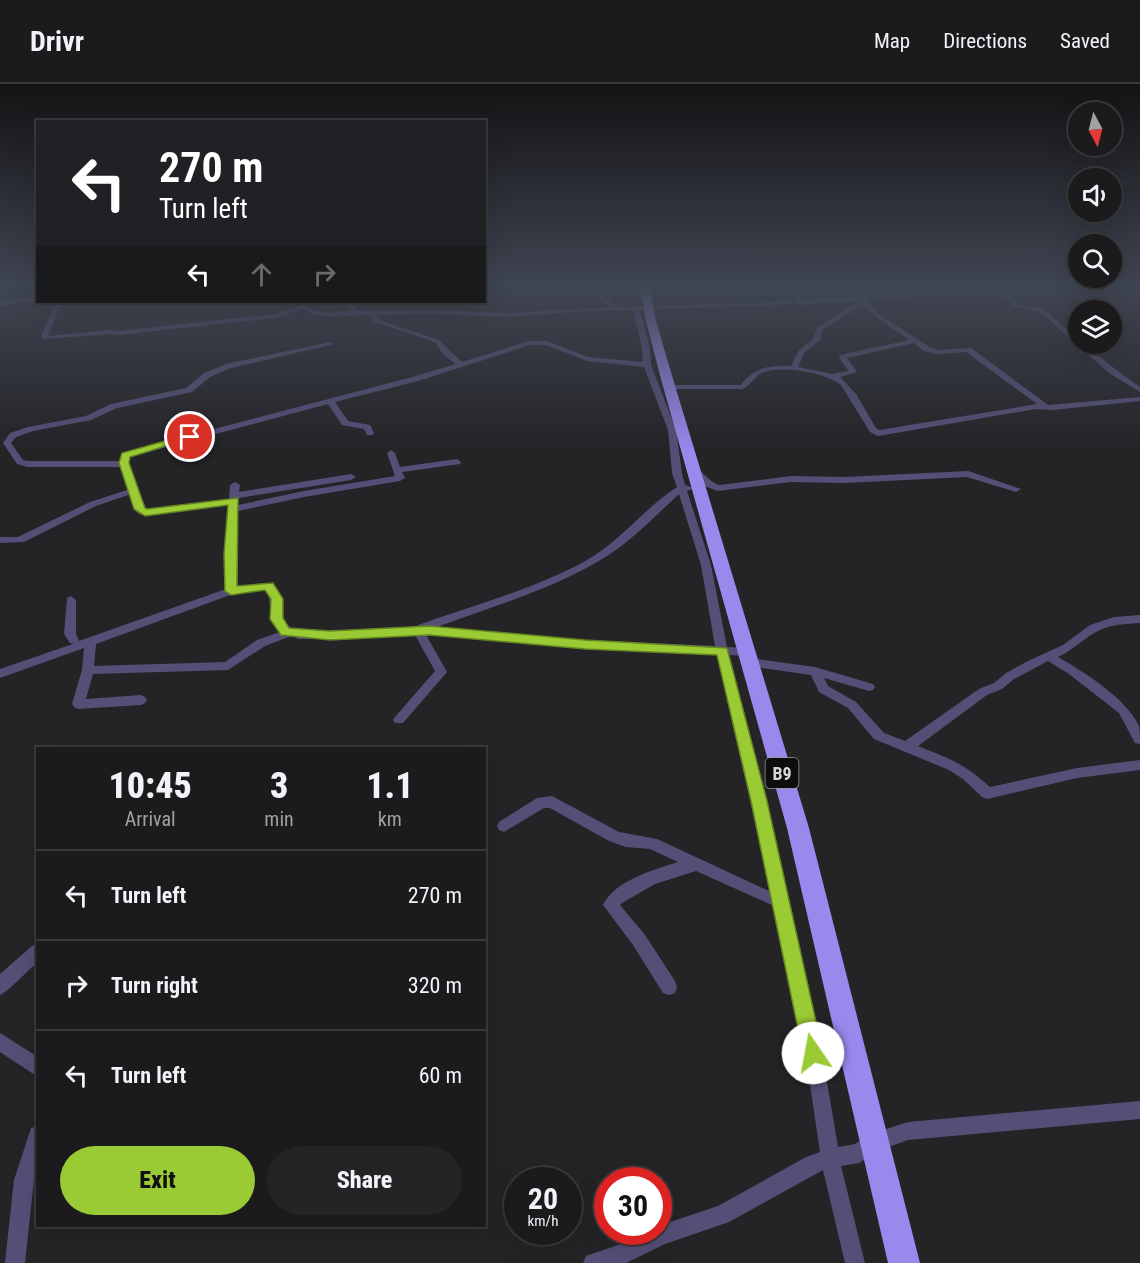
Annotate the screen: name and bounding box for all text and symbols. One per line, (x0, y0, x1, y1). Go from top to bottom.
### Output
text: Drivr (30, 25, 84, 58)
text: Map (874, 29, 910, 53)
text: Directions (943, 29, 1027, 53)
text: Saved (1060, 29, 1110, 53)
north arrow (1068, 102, 1122, 156)
map controls (1068, 102, 1122, 354)
text: 270 m (159, 143, 264, 192)
icon: left (60, 144, 138, 222)
button: sound (1068, 168, 1122, 222)
text: Turn left (159, 193, 248, 225)
button: search (1068, 234, 1122, 288)
icon: left (182, 258, 215, 291)
icon: ahead (245, 258, 278, 291)
icon: right (308, 258, 341, 291)
button: layers (1068, 300, 1122, 354)
pin (164, 411, 215, 462)
icon: arrive (173, 420, 206, 453)
road number: B9 (766, 758, 798, 788)
text: 10:45 (109, 765, 192, 807)
text: 3 (270, 765, 288, 807)
text: 1.1 (366, 765, 414, 807)
text: Arrival (125, 807, 176, 831)
text: min (264, 807, 294, 831)
text: km (378, 807, 402, 831)
icon: left (60, 879, 93, 912)
text: Turn left (111, 883, 186, 908)
text: 270 m (408, 883, 462, 908)
icon: right (60, 969, 93, 1002)
text: Turn right (111, 973, 198, 998)
text: 320 m (408, 973, 462, 998)
position arrow (781, 1021, 845, 1085)
icon: left (60, 1059, 93, 1092)
text: Turn left (111, 1063, 186, 1088)
text: 60 m (419, 1063, 462, 1088)
button: Exit (60, 1146, 255, 1215)
button: Share (267, 1146, 462, 1215)
speed limit sign: 30 (594, 1167, 672, 1245)
text: 20 (528, 1181, 558, 1216)
text: km/h (528, 1212, 558, 1230)

